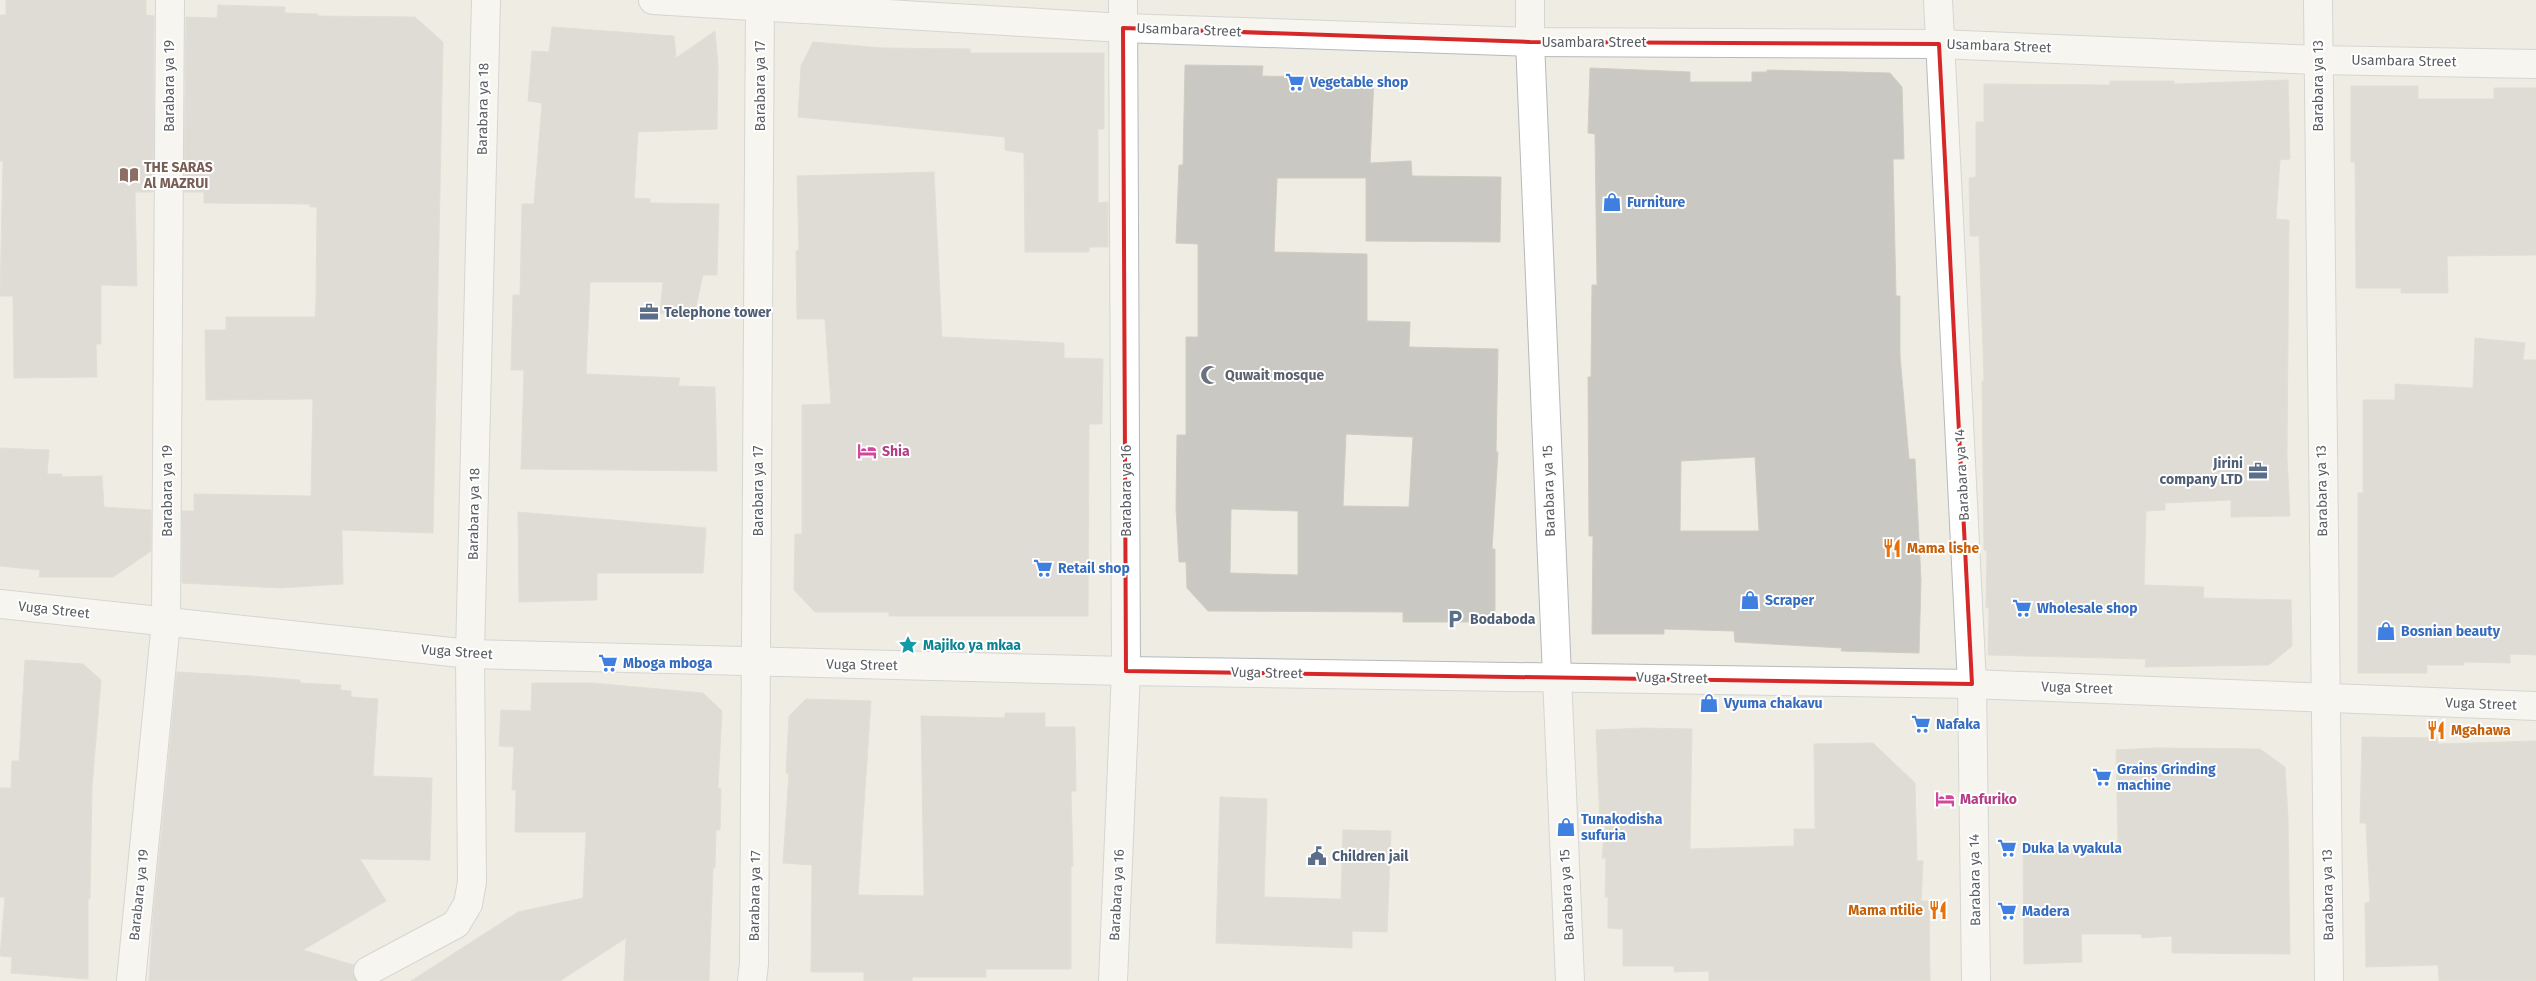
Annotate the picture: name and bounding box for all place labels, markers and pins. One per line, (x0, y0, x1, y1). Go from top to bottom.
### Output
supermarket icon: Vegetable shop (1284, 71, 1306, 93)
place label: Vegetable shop (1309, 74, 1408, 91)
place label: THE SARAS Al MAZRUI (143, 159, 213, 192)
library icon: THE SARAS Al MAZRUI (118, 164, 140, 186)
shop icon: Furniture (1601, 191, 1623, 213)
place label: Furniture (1627, 194, 1686, 211)
office icon: Telephone tower (638, 301, 660, 323)
place label: Telephone tower (664, 304, 772, 321)
mosque icon: Quwait mosque (1199, 364, 1221, 386)
place label: Quwait mosque (1225, 367, 1324, 384)
hotel icon: Shia (856, 440, 878, 462)
place label: Shia (882, 443, 910, 460)
place label: Jirini company LTD (2160, 455, 2243, 488)
office icon: Jirini company LTD (2247, 460, 2269, 482)
restaurant icon: Mama lishe (1881, 537, 1903, 559)
place label: Mama lishe (1907, 540, 1979, 557)
supermarket icon: Retail shop (1032, 557, 1054, 579)
place label: Retail shop (1058, 560, 1130, 577)
shop icon: Scraper (1739, 589, 1761, 611)
place label: Scraper (1765, 592, 1815, 609)
supermarket icon: Wholesale shop (2011, 597, 2033, 619)
place label: Wholesale shop (2037, 600, 2138, 617)
parking icon: Bodaboda (1444, 608, 1466, 630)
place label: Bodaboda (1470, 611, 1536, 628)
shop icon: Bosnian beauty (2375, 620, 2397, 642)
place label: Bosnian beauty (2401, 623, 2501, 640)
place icon: Majiko ya mkaa (897, 634, 919, 656)
place label: Majiko ya mkaa (923, 637, 1021, 654)
supermarket icon: Mboga mboga (597, 652, 619, 674)
place label: Mboga mboga (623, 655, 713, 672)
shop icon: Vyuma chakavu (1698, 692, 1720, 714)
place label: Vyuma chakavu (1723, 695, 1823, 712)
supermarket icon: Nafaka (1910, 713, 1932, 735)
place label: Nafaka (1936, 716, 1981, 733)
restaurant icon: Mgahawa (2425, 719, 2447, 741)
place label: Mgahawa (2451, 722, 2511, 739)
place label: Grains Grinding machine (2117, 761, 2216, 794)
supermarket icon: Grains Grinding machine (2091, 766, 2113, 788)
hotel icon: Mafuriko (1934, 788, 1956, 810)
place label: Mafuriko (1960, 791, 2017, 808)
place label: Tunakodisha sufuria (1581, 811, 1663, 844)
shop icon: Tunakodisha sufuria (1555, 816, 1577, 838)
supermarket icon: Duka la vyakula (1996, 837, 2018, 859)
place label: Duka la vyakula (2022, 840, 2122, 857)
public building icon: Children jail (1306, 845, 1328, 867)
place label: Children jail (1332, 848, 1409, 865)
restaurant icon: Mama ntilie (1927, 899, 1949, 921)
supermarket icon: Madera (1996, 900, 2018, 922)
place label: Mama ntilie (1848, 902, 1923, 919)
place label: Madera (2022, 903, 2070, 920)

